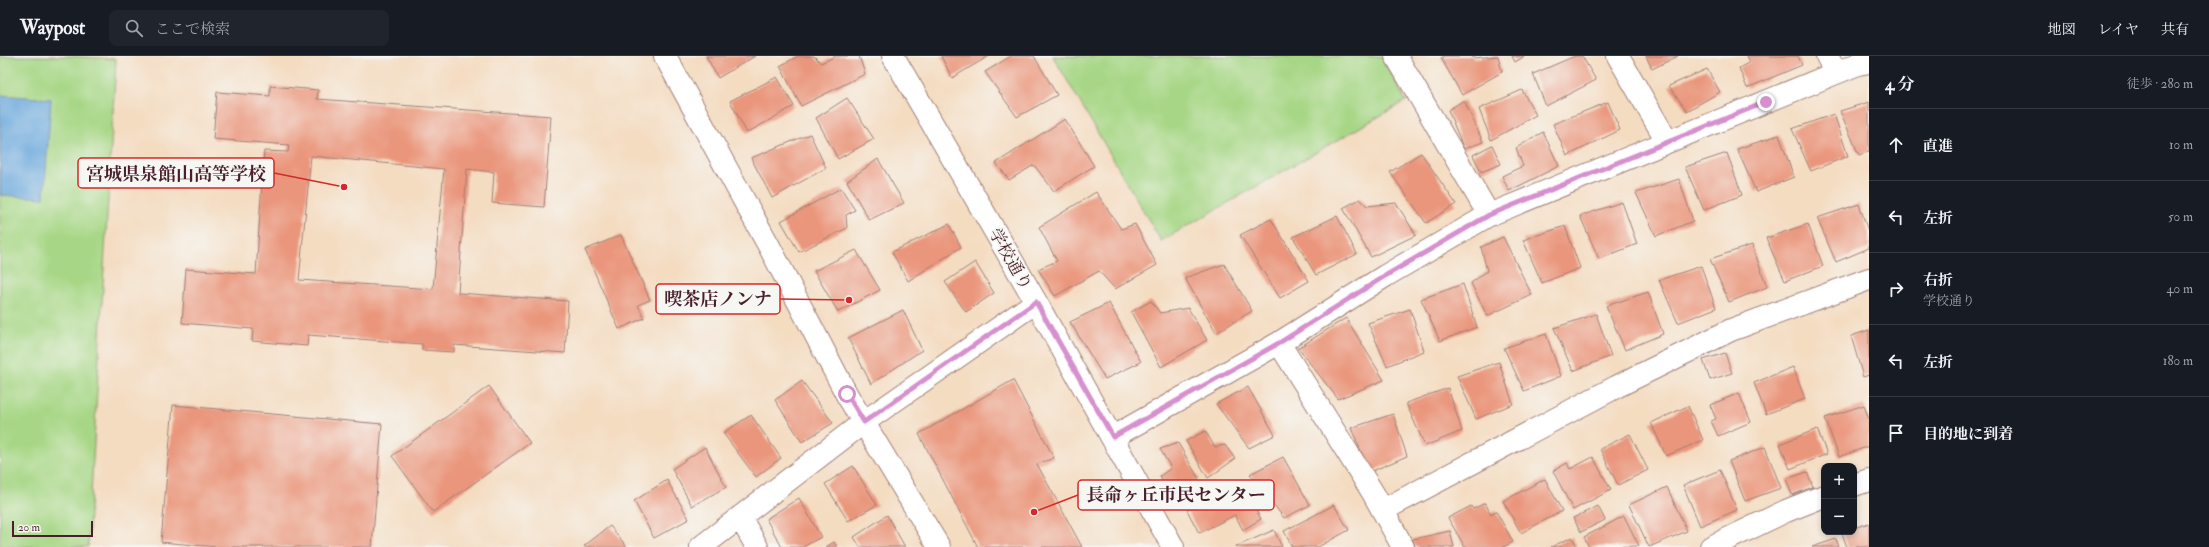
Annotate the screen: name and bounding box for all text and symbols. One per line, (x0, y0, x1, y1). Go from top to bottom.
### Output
search box (109, 10, 389, 46)
text: Waypost (20, 16, 85, 40)
icon: search (123, 17, 145, 39)
text: ここで検索 (155, 20, 230, 39)
text: 地図 (2048, 21, 2076, 38)
text: レイヤ (2098, 21, 2139, 38)
text: 共有 (2161, 21, 2189, 38)
text: 4 分 (1885, 74, 1915, 95)
text: 徒歩 · 280 m (2127, 76, 2193, 92)
route end (1757, 93, 1775, 111)
icon: ahead (1885, 134, 1907, 156)
text: 直進 (1923, 137, 1953, 156)
text: 10 m (2169, 137, 2193, 153)
callout: 宮城県泉館山高等学校 (78, 158, 274, 188)
text: 宮城県泉館山高等学校 (86, 163, 266, 186)
icon: left (1885, 206, 1907, 228)
text: 左折 (1923, 209, 1953, 228)
text: 50 m (2168, 209, 2193, 225)
street label: 学校通り (984, 225, 1037, 294)
text: 右折 (1923, 271, 1953, 290)
icon: right (1885, 278, 1907, 300)
text: 40 m (2167, 281, 2193, 297)
callout: 喫茶店ノンナ (656, 284, 780, 314)
text: 喫茶店ノンナ (664, 288, 772, 311)
text: 学校通り (1923, 293, 1975, 309)
icon: left (1885, 350, 1907, 372)
text: 左折 (1923, 353, 1953, 372)
text: 180 m (2163, 353, 2193, 369)
route start (838, 385, 856, 403)
icon: arrive (1885, 422, 1907, 444)
text: 目的地に到着 (1923, 425, 2013, 444)
map controls (1821, 463, 1857, 535)
button: + (1821, 463, 1857, 499)
callout: 長命ヶ丘市民センター (1078, 480, 1274, 510)
text: 長命ヶ丘市民センター (1086, 484, 1266, 507)
button: − (1821, 499, 1857, 535)
scale bar (12, 519, 93, 538)
text: 20 m (18, 521, 40, 534)

